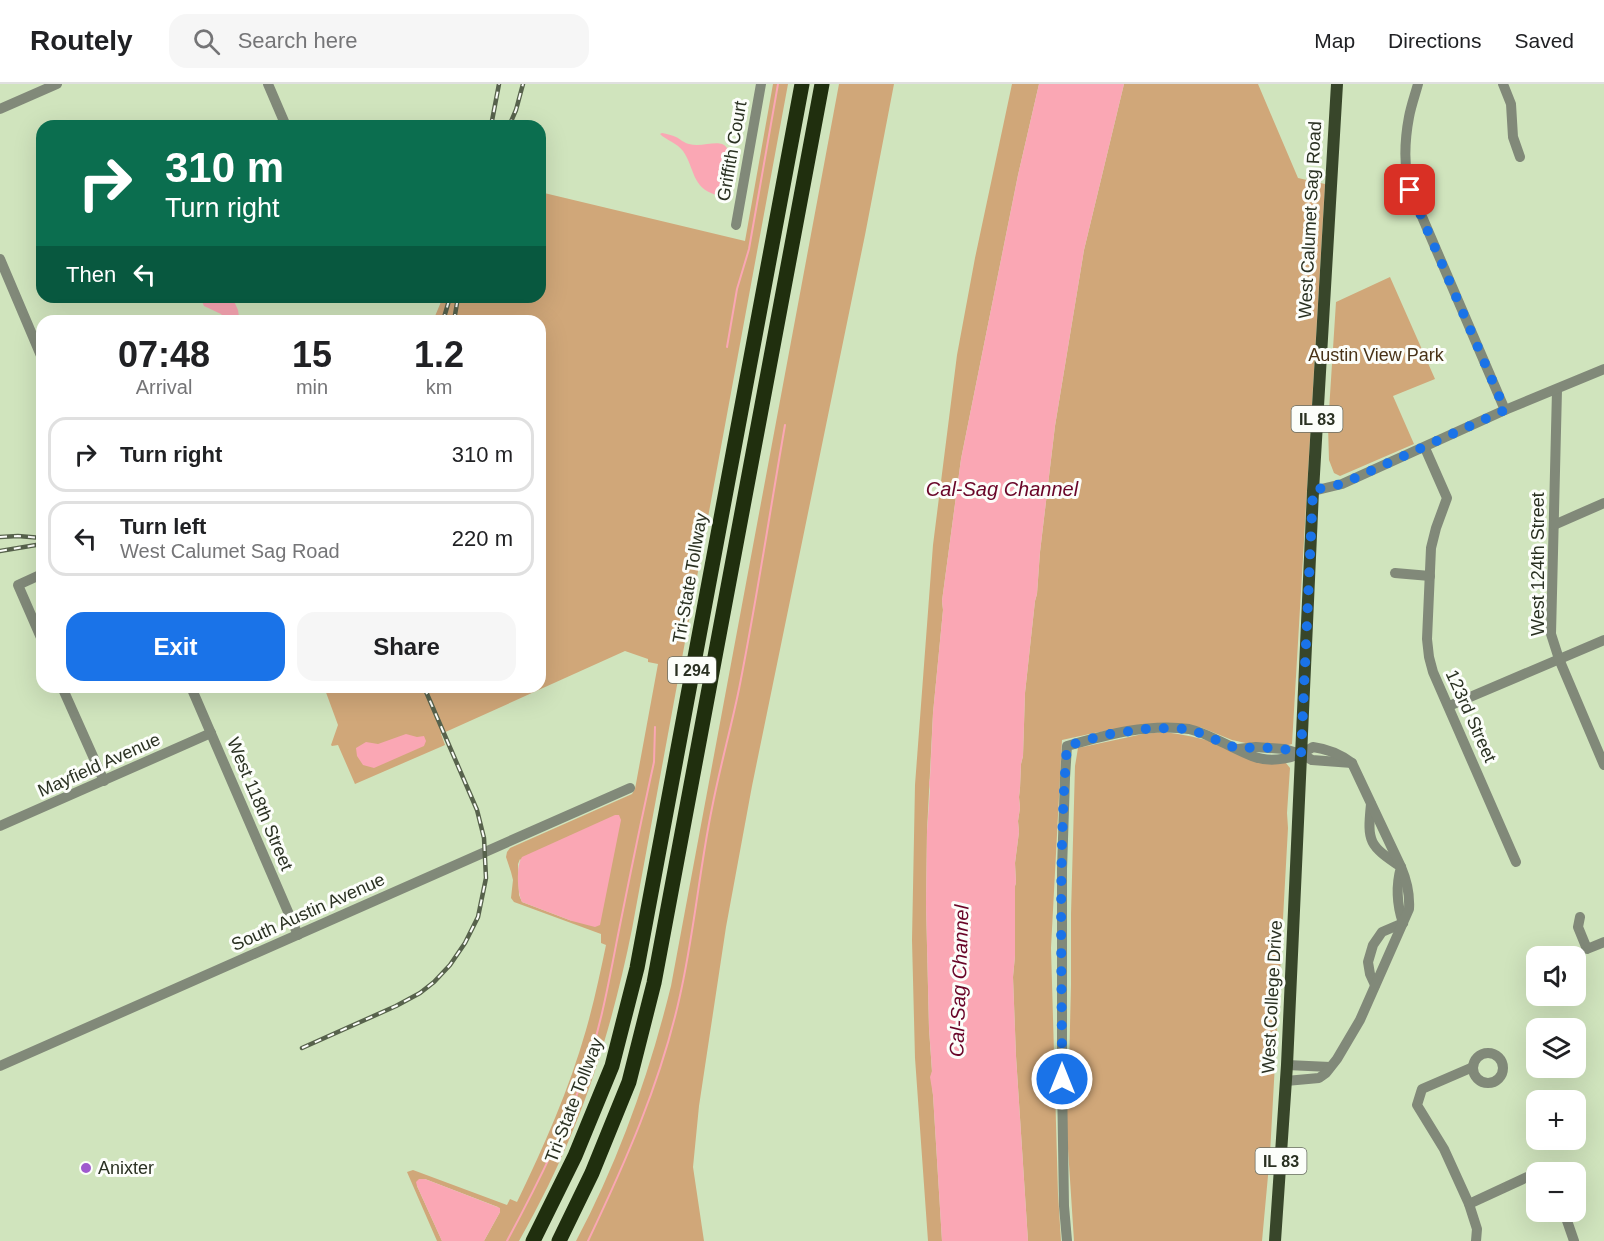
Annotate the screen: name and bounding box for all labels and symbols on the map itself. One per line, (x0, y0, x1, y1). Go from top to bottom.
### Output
street label: Griffith Court (713, 99, 751, 203)
street label: West Calumet Sag Road (1295, 121, 1325, 319)
pin (1384, 164, 1435, 215)
park label: Austin View Park (1308, 345, 1445, 365)
road number: IL 83 (1292, 406, 1342, 432)
water label: Cal-Sag Channel (926, 478, 1079, 500)
street label: West 124th Street (1528, 492, 1548, 636)
street label: Tri-State Tollway (669, 511, 711, 645)
road number: I 294 (668, 657, 716, 683)
street label: 123rd Street (1442, 667, 1500, 765)
street label: Mayfield Avenue (35, 729, 163, 801)
street label: West 118th Street (223, 735, 297, 873)
street label: South Austin Avenue (228, 869, 388, 955)
water label: Cal-Sag Channel (945, 904, 973, 1058)
street label: West College Drive (1258, 920, 1286, 1074)
street label: Tri-State Tollway (541, 1035, 607, 1165)
position arrow (1030, 1047, 1094, 1111)
road number: IL 83 (1256, 1148, 1306, 1174)
place label: Anixter (98, 1158, 154, 1178)
marker: Anixter (79, 1161, 93, 1175)

